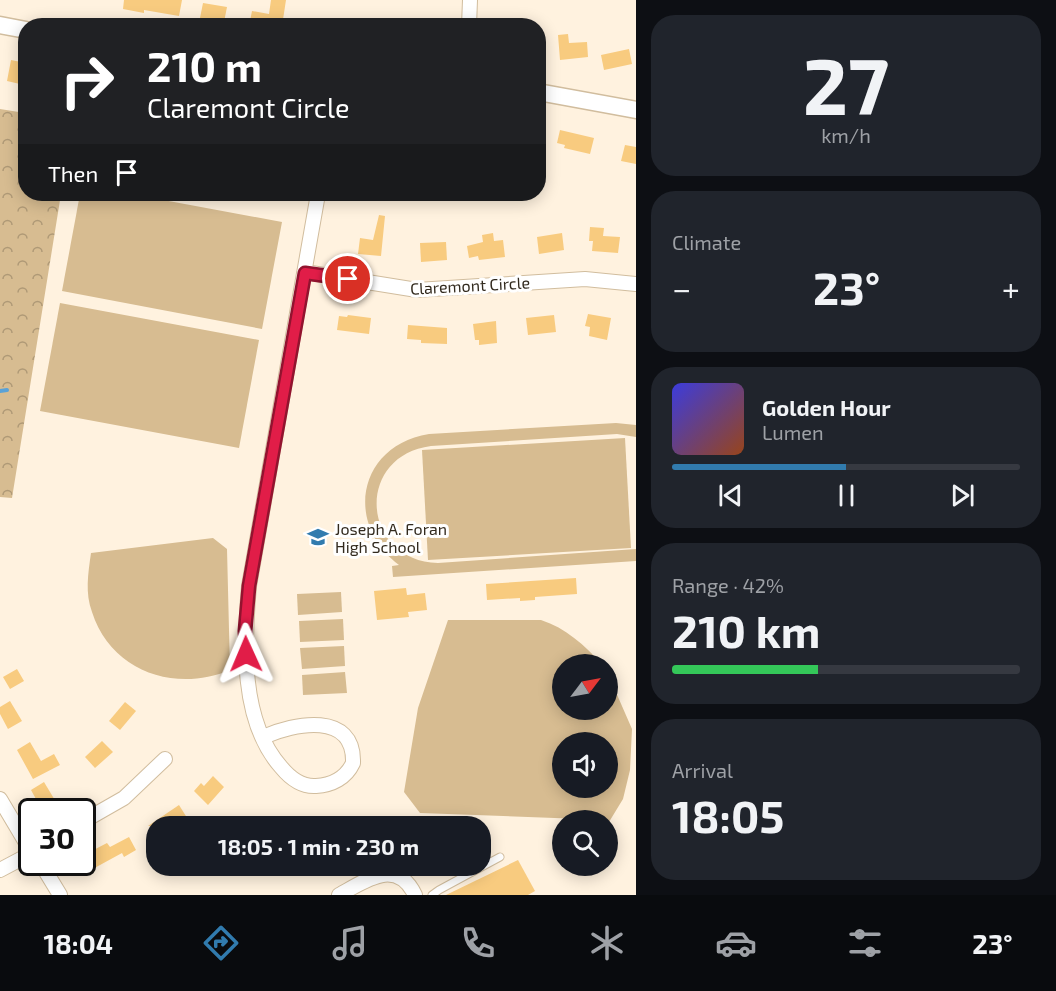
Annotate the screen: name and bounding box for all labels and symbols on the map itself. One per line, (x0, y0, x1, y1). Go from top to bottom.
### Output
pin (322, 253, 373, 304)
street label: Claremont Circle (410, 272, 530, 298)
place label: Joseph A. Foran High School (335, 519, 447, 556)
school or university icon: Joseph A. Foran High School (306, 525, 330, 549)
position arrow (214, 622, 278, 686)
north arrow (552, 654, 618, 720)
speed limit sign: 30 (18, 798, 96, 876)

